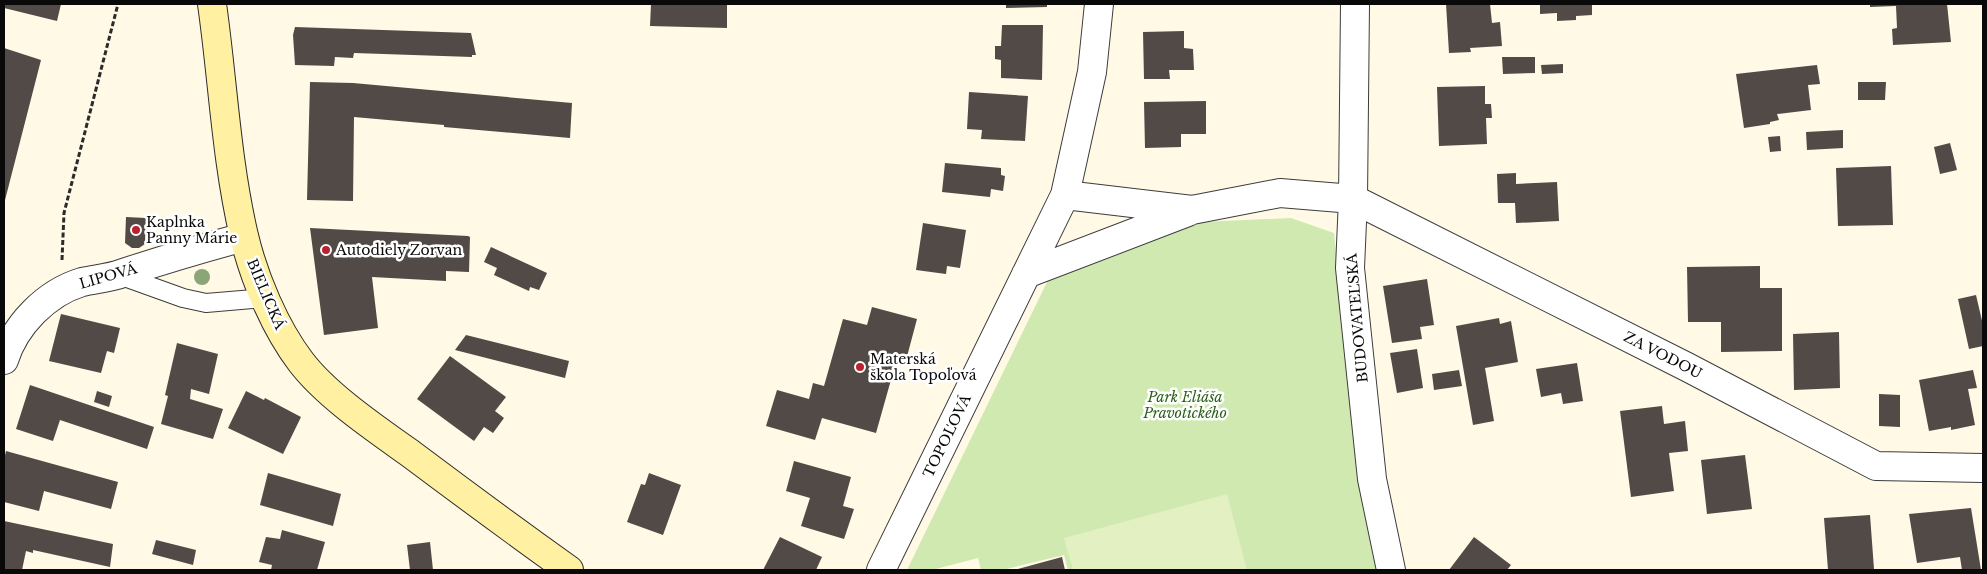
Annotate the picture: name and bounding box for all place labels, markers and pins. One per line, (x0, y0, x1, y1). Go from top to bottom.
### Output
place label: Kaplnka Panny Márie (146, 213, 237, 247)
marker: Kaplnka Panny Márie (130, 224, 142, 236)
place label: Autodiely Zorvan (335, 241, 462, 259)
marker: Autodiely Zorvan (320, 244, 332, 256)
place label: Materská škola Topoľová (870, 350, 977, 384)
marker: Materská škola Topoľová (854, 361, 866, 373)

